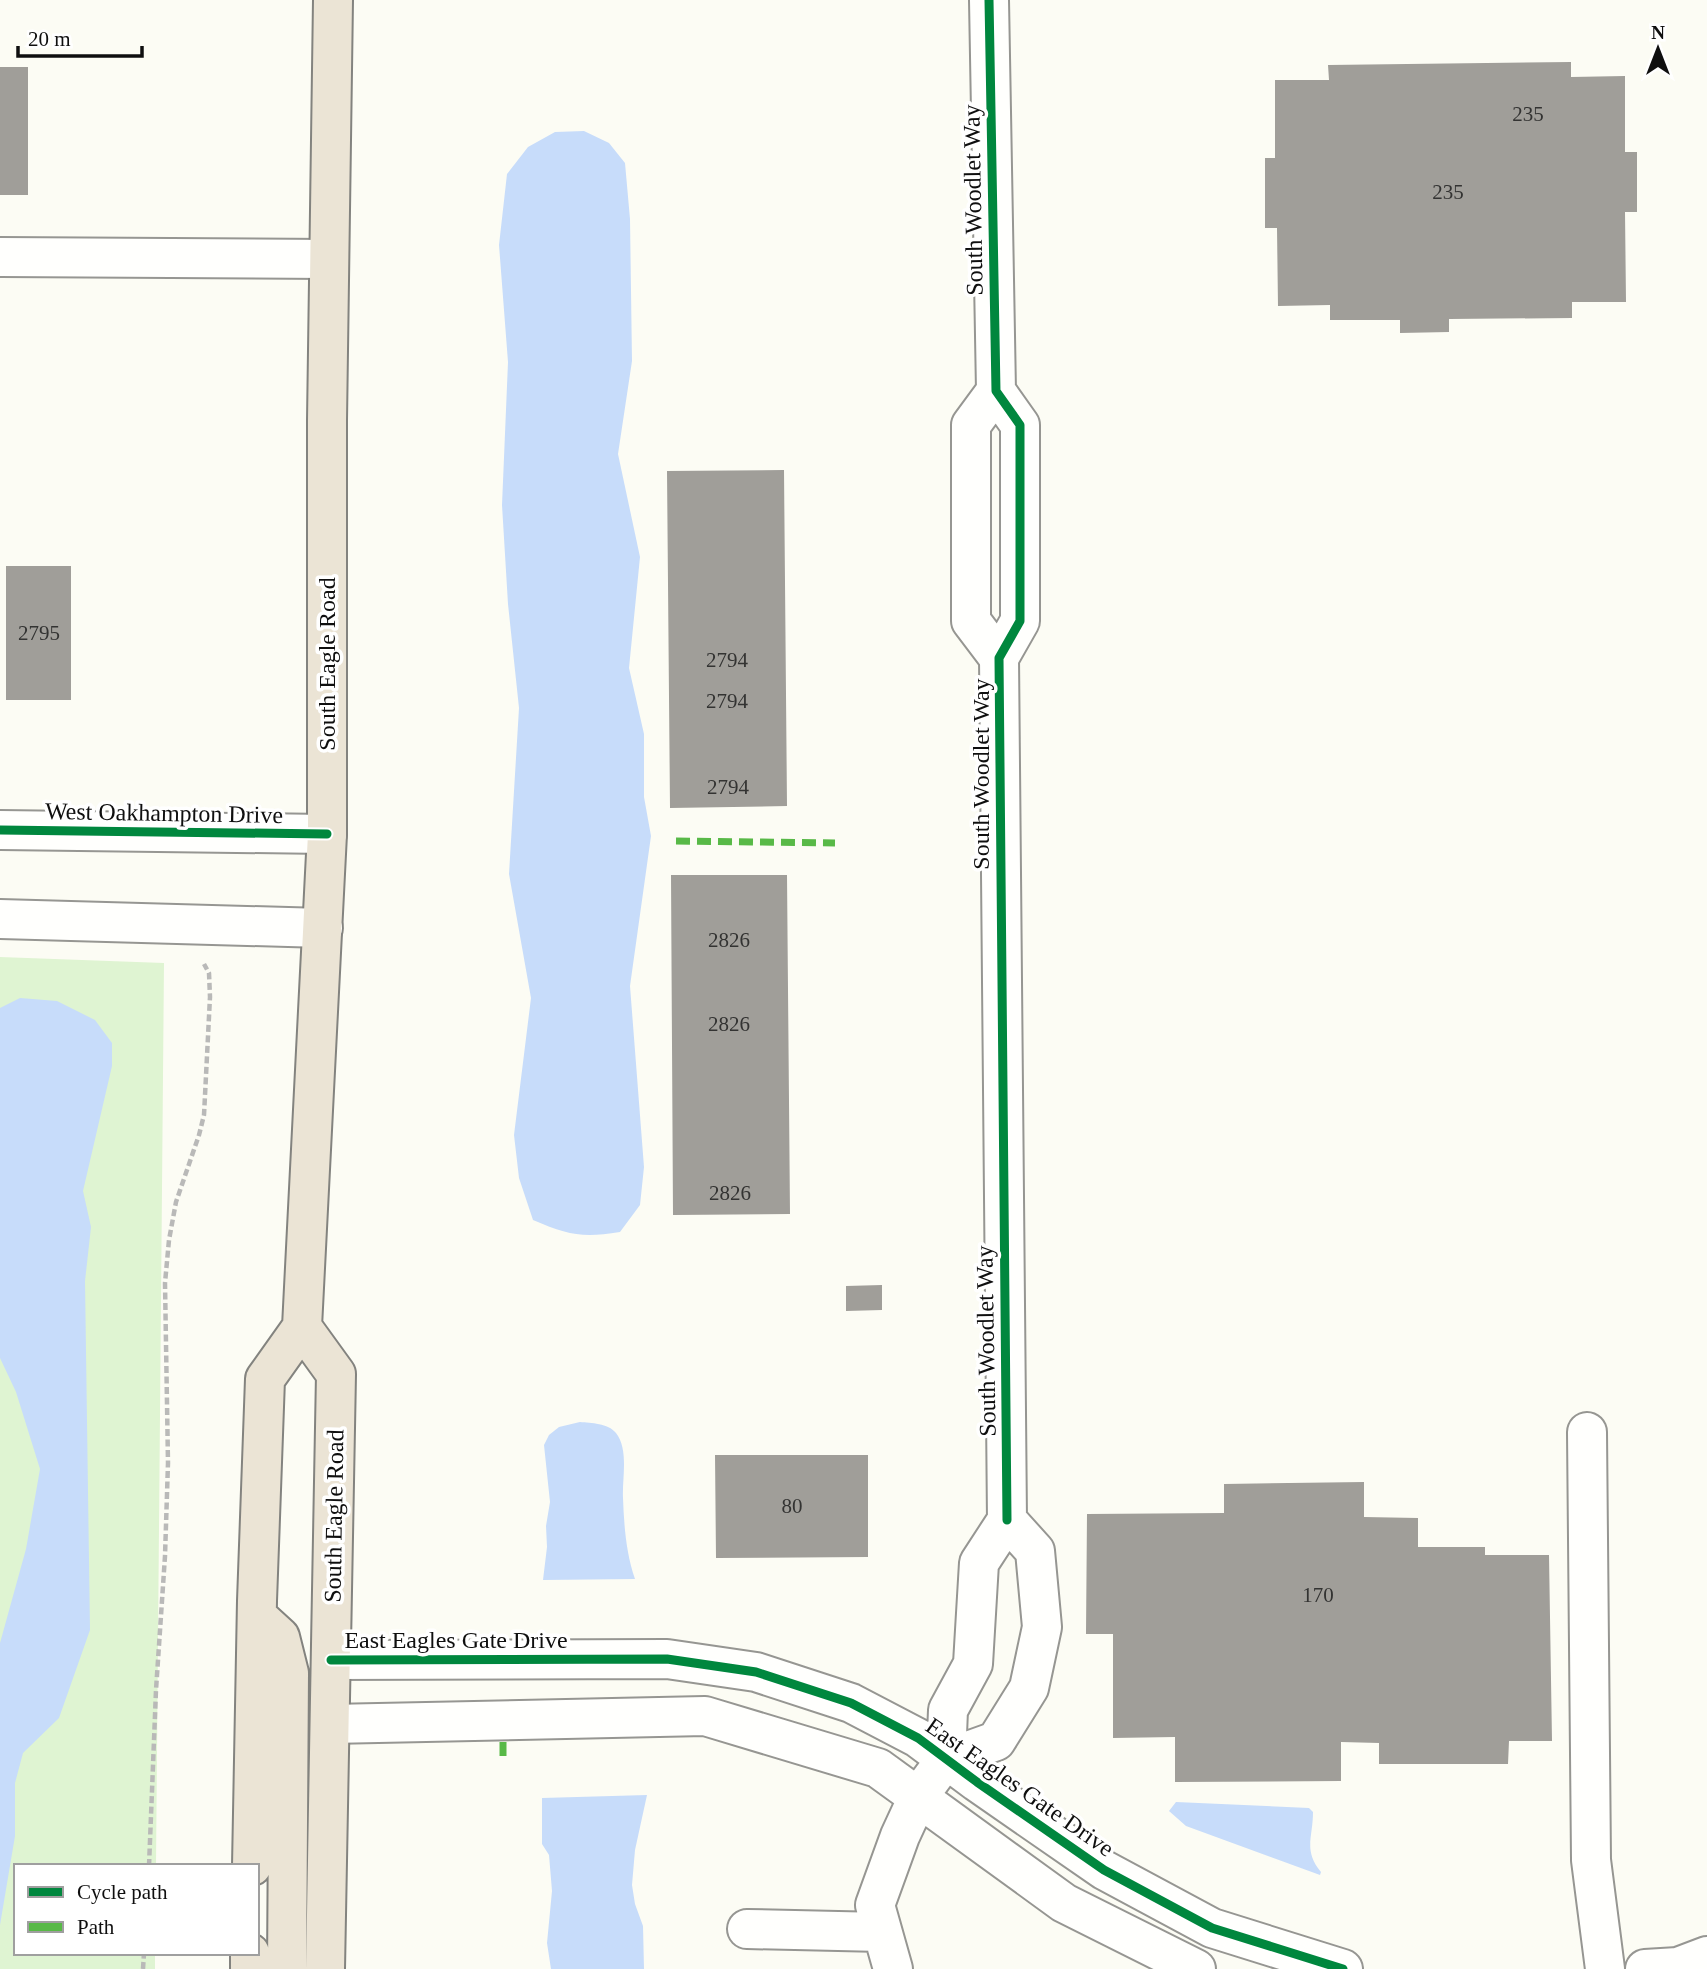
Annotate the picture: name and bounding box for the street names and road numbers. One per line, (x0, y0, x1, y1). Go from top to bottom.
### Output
street label: South Woodlet Way (958, 104, 988, 296)
street label: South Eagle Road (314, 577, 340, 751)
street label: South Woodlet Way (968, 678, 994, 870)
street label: West Oakhampton Drive (45, 798, 283, 828)
street label: South Woodlet Way (971, 1245, 1001, 1437)
street label: South Eagle Road (319, 1429, 349, 1603)
street label: East Eagles Gate Drive (344, 1627, 568, 1653)
street label: East Eagles Gate Drive (921, 1712, 1119, 1862)

